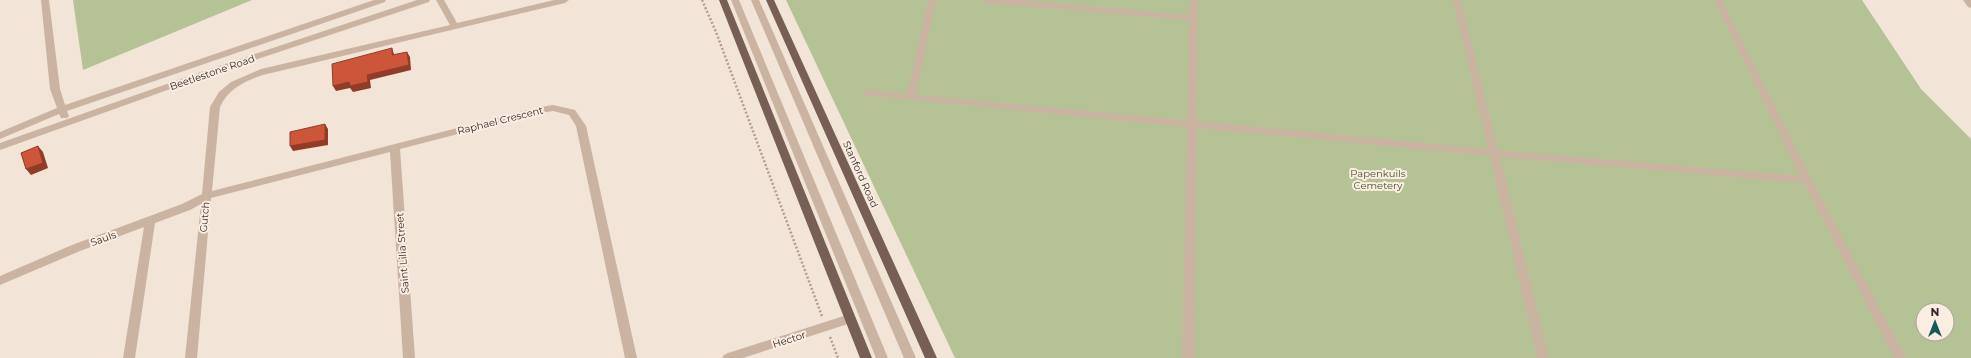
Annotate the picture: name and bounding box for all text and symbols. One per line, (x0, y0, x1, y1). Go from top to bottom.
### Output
street label: Beetlestone Road (168, 52, 256, 93)
street label: Raphael Crescent (456, 104, 544, 137)
street label: Stanford Road (840, 139, 881, 210)
park label: Papenkuils Cemetery (1350, 167, 1406, 192)
street label: Gutch (197, 201, 212, 233)
street label: Saint Lilia Street (393, 212, 412, 294)
street label: Sauls (89, 228, 118, 249)
north arrow (1915, 302, 1955, 342)
text: N (1931, 305, 1939, 319)
street label: Hector (771, 328, 807, 351)

